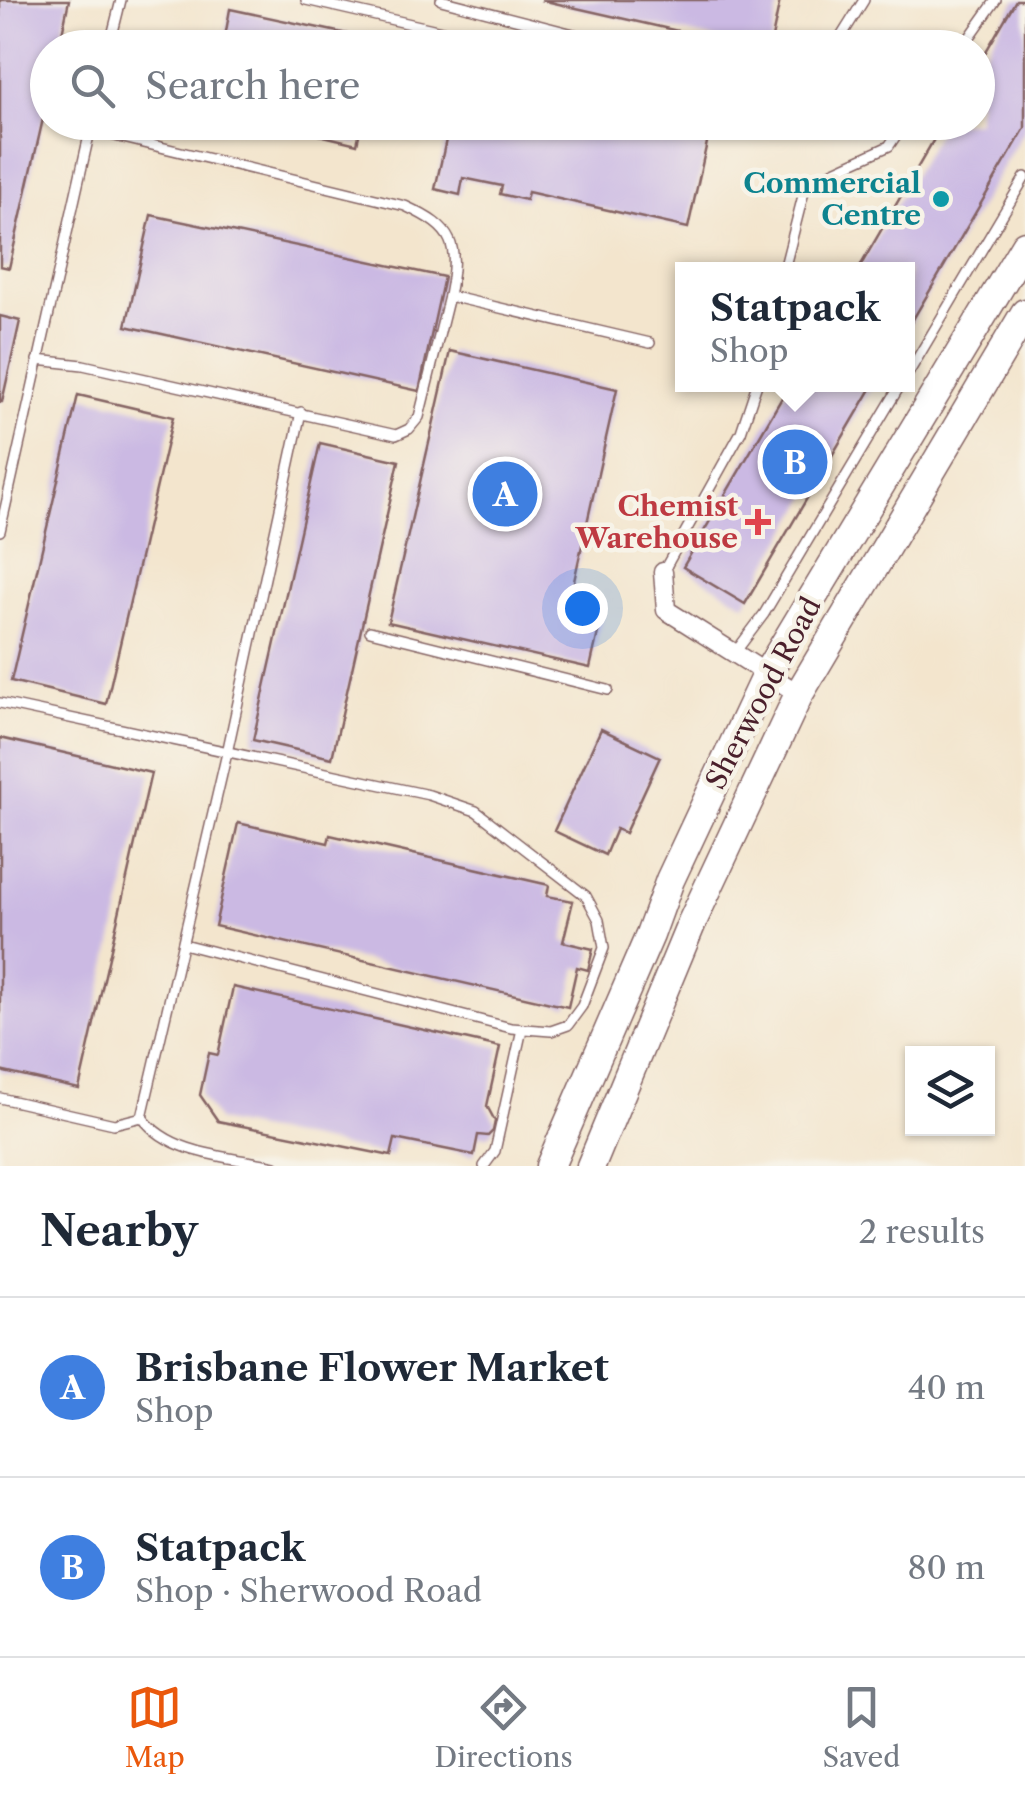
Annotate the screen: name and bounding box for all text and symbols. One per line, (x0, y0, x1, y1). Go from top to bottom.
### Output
search box (30, 30, 995, 140)
icon: search (65, 58, 120, 113)
text: Search here (145, 62, 360, 109)
place label: Commercial Centre (743, 166, 921, 232)
marker: Commercial Centre (930, 188, 952, 210)
popup (675, 262, 915, 392)
text: Statpack (710, 284, 880, 331)
text: Shop (710, 331, 788, 370)
pin: B (762, 424, 828, 500)
pin: A (472, 456, 538, 532)
place label: Chemist Warehouse (574, 489, 739, 555)
marker: Chemist Warehouse (747, 511, 769, 533)
your location (557, 583, 608, 634)
street label: Sherwood Road (698, 591, 828, 795)
map controls (905, 1046, 995, 1136)
button: layers (905, 1046, 995, 1136)
text: Nearby (40, 1205, 198, 1257)
text: 2 results (859, 1212, 985, 1251)
text: Brisbane Flower Market (135, 1344, 609, 1391)
text: A (60, 1368, 85, 1407)
text: 40 m (908, 1368, 985, 1407)
text: Shop (135, 1391, 214, 1430)
text: Statpack (135, 1524, 305, 1571)
text: B (61, 1548, 84, 1587)
text: 80 m (907, 1548, 985, 1587)
text: Shop · Sherwood Road (135, 1571, 482, 1610)
tab: Map (125, 1680, 185, 1774)
tab: Directions (434, 1680, 573, 1774)
tab: Saved (822, 1680, 900, 1774)

